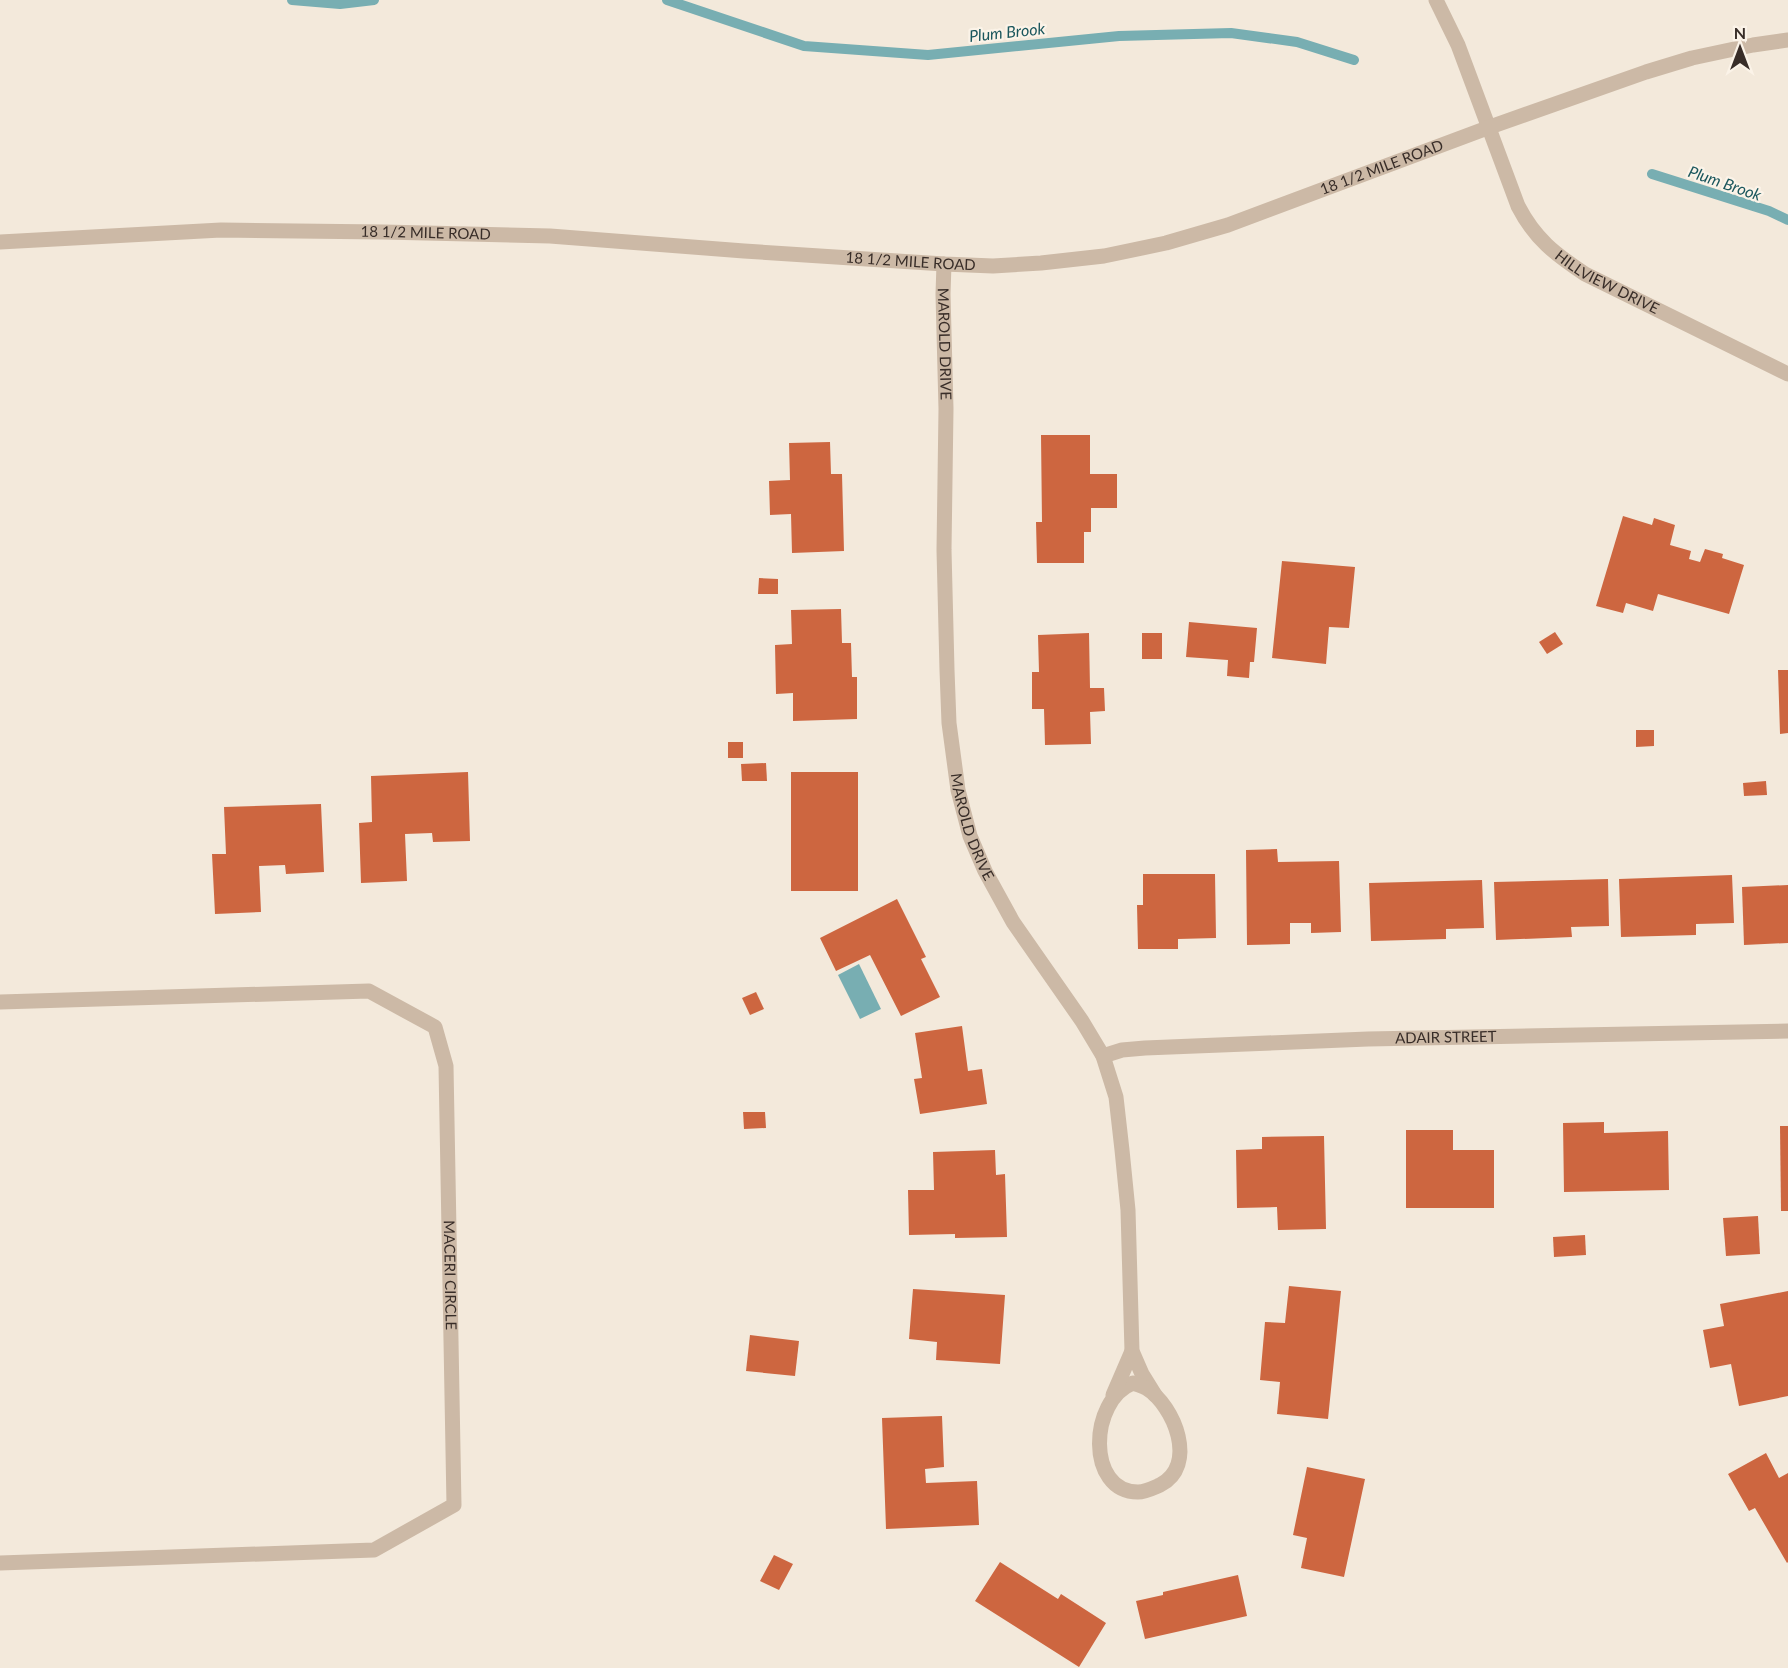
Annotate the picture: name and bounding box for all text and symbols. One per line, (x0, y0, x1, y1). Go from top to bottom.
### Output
water label: Plum Brook (968, 18, 1046, 45)
north arrow (1710, 18, 1770, 78)
text: N (1734, 23, 1746, 42)
street label: 18 1/2 MILE ROAD (1317, 135, 1446, 198)
water label: Plum Brook (1686, 161, 1765, 204)
street label: 18 1/2 MILE ROAD (360, 222, 491, 243)
street label: HILLVIEW DRIVE (1552, 246, 1662, 317)
street label: 18 1/2 MILE ROAD (845, 248, 976, 273)
street label: MAROLD DRIVE (935, 288, 956, 400)
street label: MAROLD DRIVE (948, 772, 998, 883)
street label: ADAIR STREET (1395, 1027, 1497, 1046)
street label: MACERI CIRCLE (441, 1220, 461, 1330)

